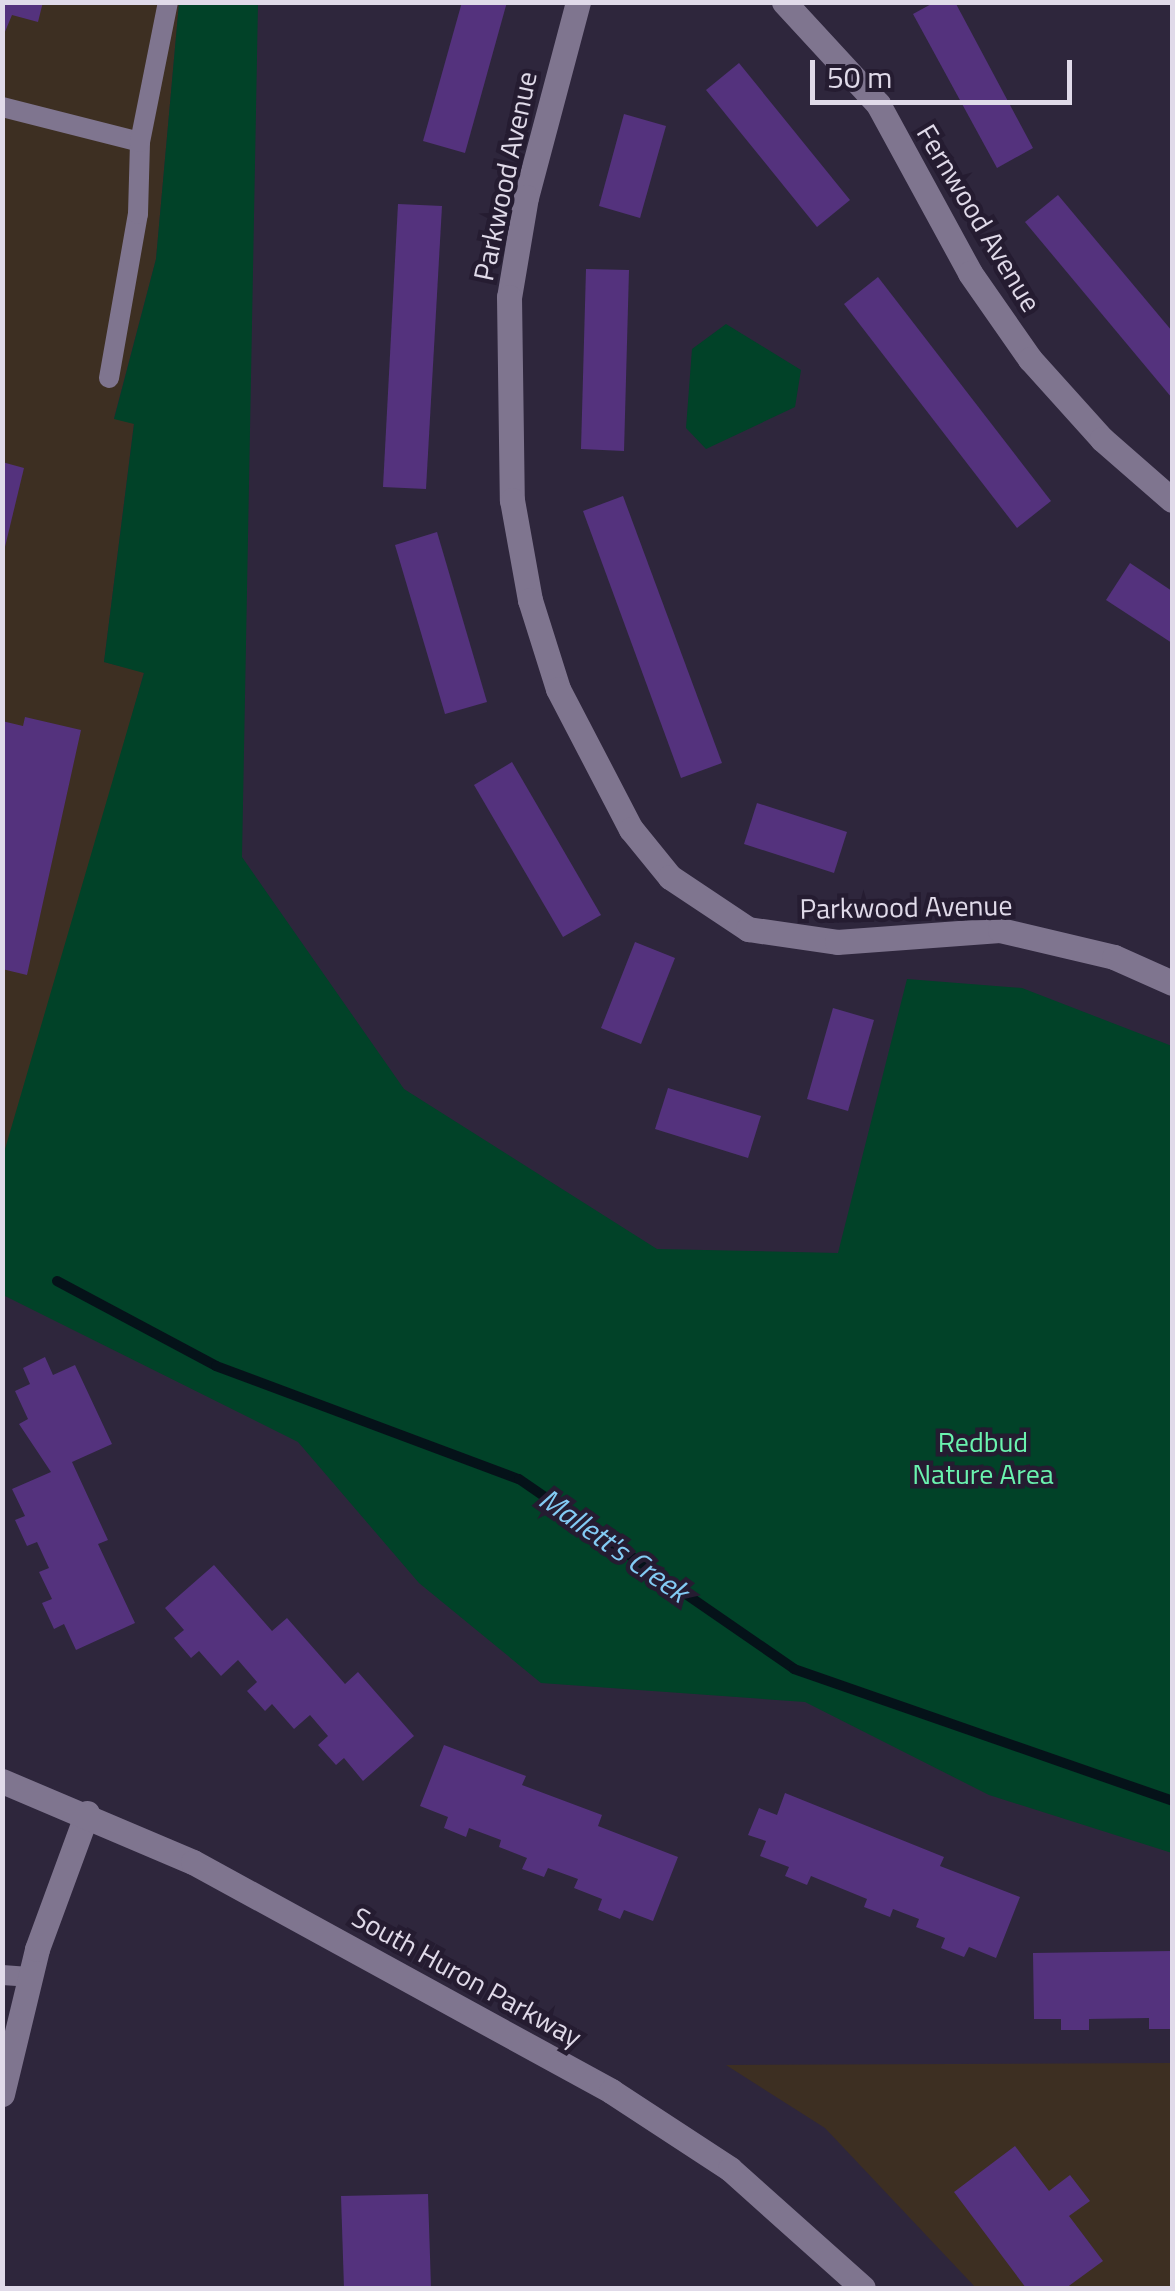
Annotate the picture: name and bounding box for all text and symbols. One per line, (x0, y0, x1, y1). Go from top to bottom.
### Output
scale bar (815, 40, 1078, 102)
text: 50 m (827, 54, 892, 100)
street label: Parkwood Avenue (466, 68, 544, 284)
street label: Fernwood Avenue (910, 118, 1048, 318)
street label: Parkwood Avenue (799, 888, 1013, 926)
park label: Redbud Nature Area (912, 1425, 1054, 1491)
water label: Mallett's Creek (533, 1480, 695, 1610)
street label: South Huron Parkway (346, 1900, 588, 2054)

